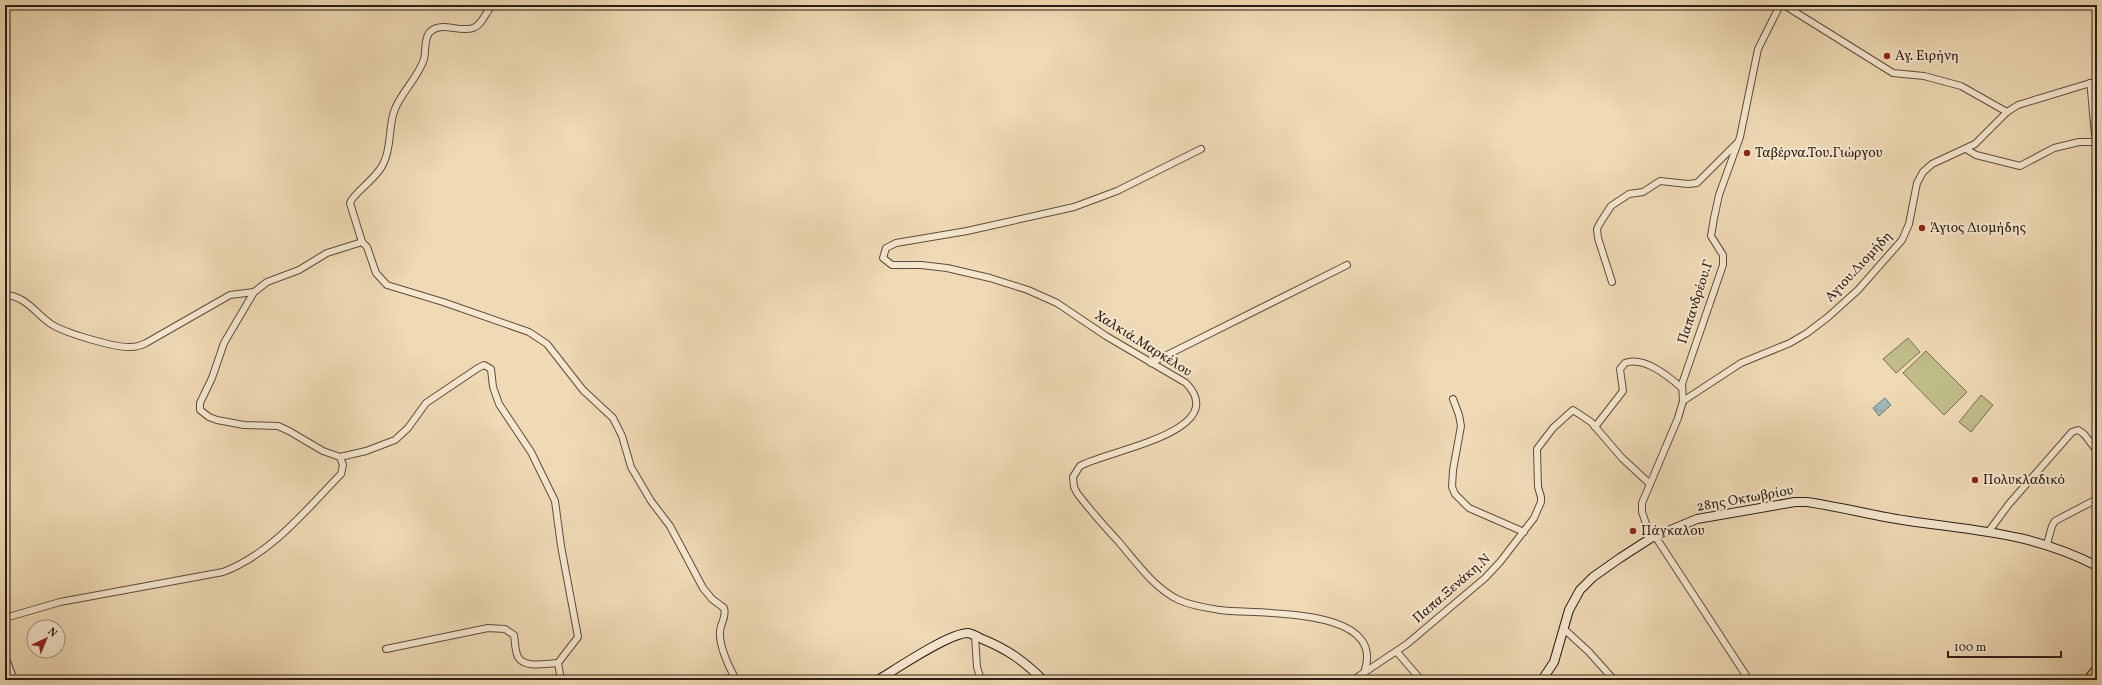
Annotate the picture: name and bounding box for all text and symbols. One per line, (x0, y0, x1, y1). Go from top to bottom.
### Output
place label: Αγ. Ειρήνη (1895, 47, 1959, 66)
marker: Αγ. Ειρήνη (1882, 51, 1892, 61)
place label: Ταβέρνα.Του.Γιώργου (1755, 144, 1883, 163)
marker: Ταβέρνα.Του.Γιώργου (1742, 148, 1752, 158)
place label: Άγιος Διομήδης (1930, 219, 2026, 238)
marker: Άγιος Διομήδης (1917, 223, 1927, 233)
street label: Αγιου.Διομήδη (1821, 227, 1897, 307)
street label: Παπανδρέου.Γ (1673, 257, 1719, 346)
street label: Χαλκιά.Μαρκέλου (1091, 306, 1196, 382)
place label: Πολυκλαδικό (1983, 471, 2065, 490)
marker: Πολυκλαδικό (1970, 475, 1980, 485)
street label: 28ης Οκτωβρίου (1695, 481, 1795, 517)
place label: Πάγκαλου (1641, 522, 1705, 541)
marker: Πάγκαλου (1628, 526, 1638, 536)
street label: Παπα.Ξενάκη.Ν (1409, 550, 1495, 628)
north arrow (26, 619, 66, 659)
text: N (44, 625, 60, 641)
scale bar (1948, 633, 2061, 659)
text: 100 m (1954, 640, 1987, 656)

